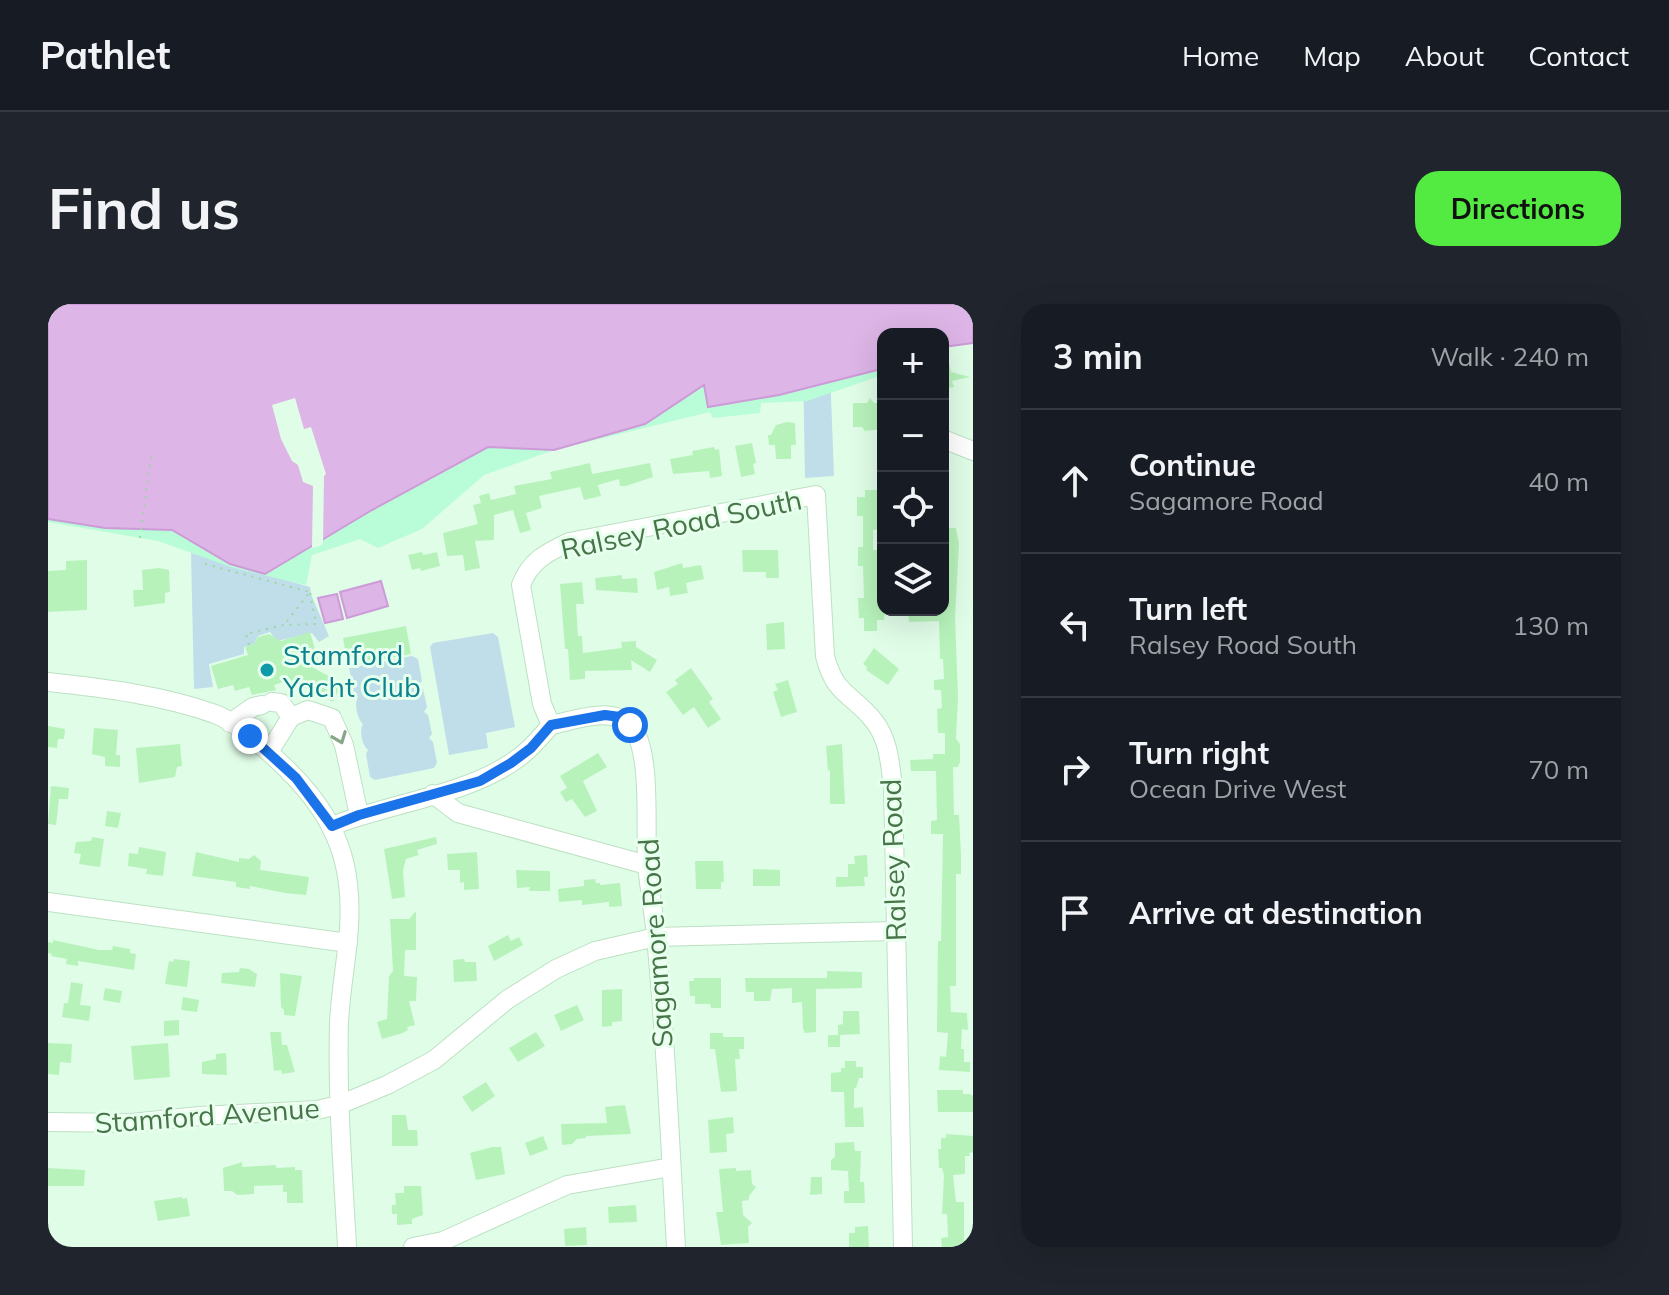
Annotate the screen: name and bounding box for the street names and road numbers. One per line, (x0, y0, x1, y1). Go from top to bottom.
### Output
street label: Ralsey Road South (557, 481, 805, 567)
street label: Ralsey Road (873, 778, 913, 942)
street label: Sagamore Road (630, 837, 680, 1049)
street label: Stamford Avenue (93, 1090, 321, 1140)

